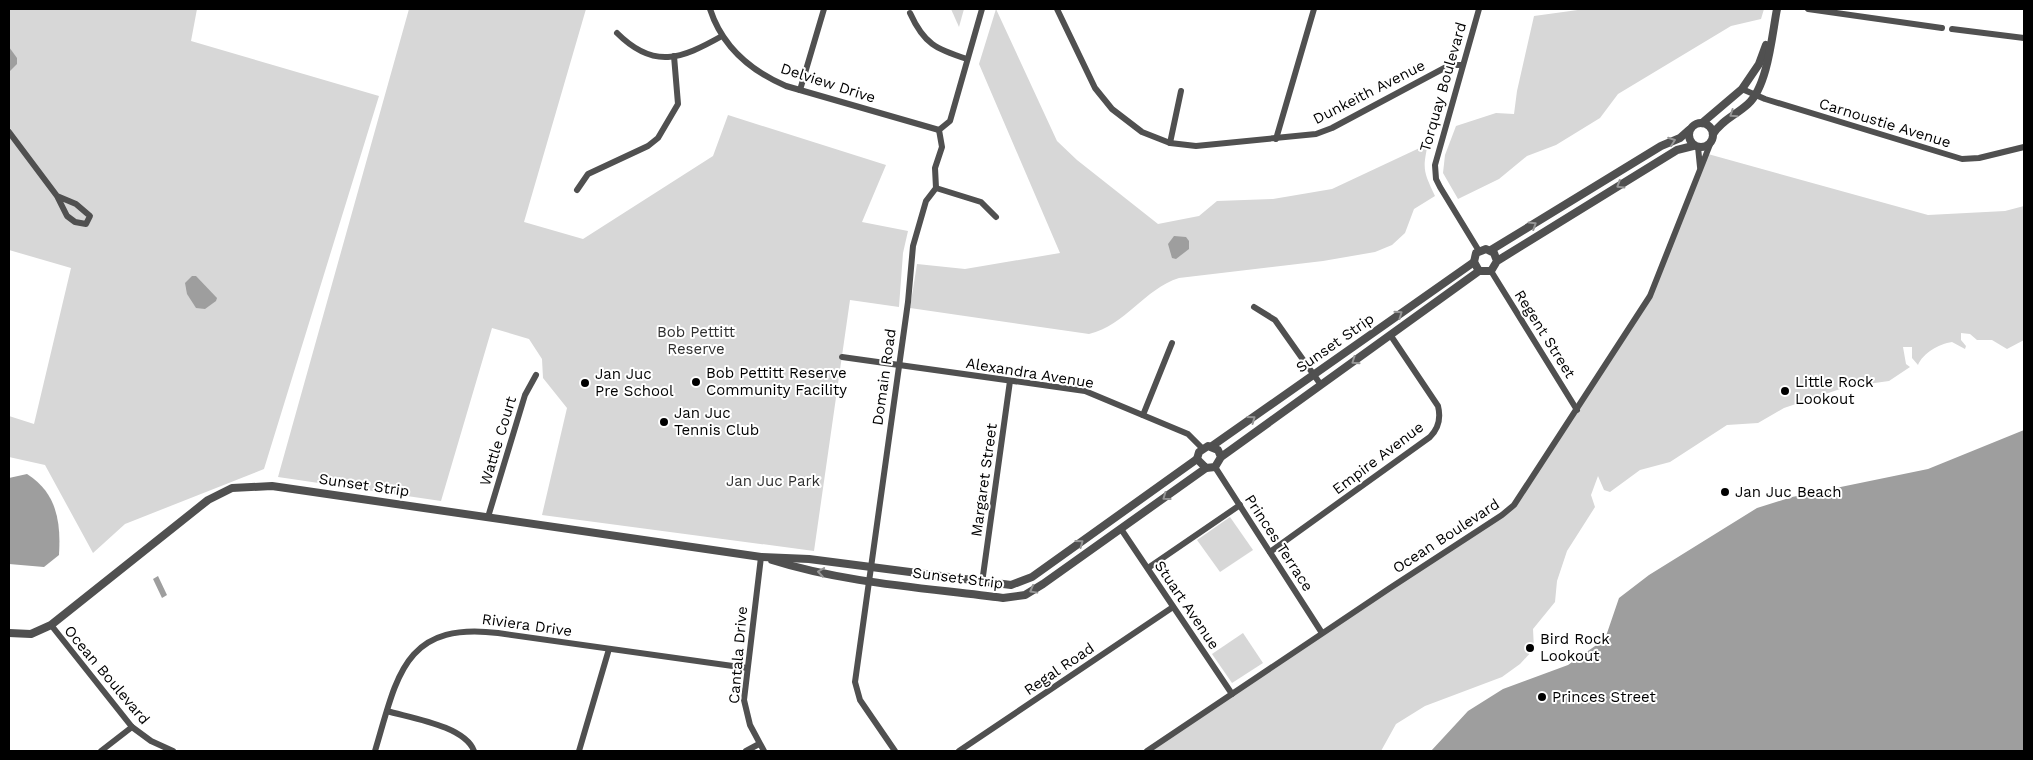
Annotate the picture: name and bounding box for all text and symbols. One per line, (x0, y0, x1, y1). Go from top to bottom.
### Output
street label: Torquay Boulevard (1416, 20, 1470, 154)
street label: Dunkeith Avenue (1310, 56, 1428, 128)
street label: Delview Drive (778, 59, 878, 107)
street label: Carnoustie Avenue (1817, 94, 1953, 152)
one-way arrow (1730, 108, 1739, 117)
one-way arrow (1667, 137, 1676, 147)
one-way arrow (1616, 178, 1625, 188)
one-way arrow (1527, 221, 1536, 231)
street label: Regent Street (1511, 287, 1580, 382)
street label: Sunset Strip (1292, 309, 1378, 377)
one-way arrow (1393, 311, 1403, 320)
park label: Bob Pettitt Reserve (657, 323, 736, 358)
street label: Domain Road (868, 327, 900, 427)
street label: Alexandra Avenue (965, 354, 1095, 392)
one-way arrow (1351, 355, 1361, 364)
place label: Bob Pettitt Reserve Community Facility (706, 364, 847, 399)
place label: Jan Juc Pre School (595, 365, 674, 400)
place label: Little Rock Lookout (1795, 373, 1874, 408)
marker: Bob Pettitt Reserve Community Facility (690, 376, 702, 388)
marker: Jan Juc Pre School (579, 377, 591, 389)
marker: Little Rock Lookout (1779, 385, 1791, 397)
street label: Wattle Court (476, 393, 520, 488)
place label: Jan Juc Tennis Club (674, 404, 759, 439)
marker: Jan Juc Tennis Club (658, 416, 670, 428)
one-way arrow (1246, 416, 1256, 425)
street label: Empire Avenue (1329, 418, 1427, 498)
street label: Margaret Street (967, 421, 1001, 538)
street label: Sunset Strip (318, 470, 410, 500)
park label: Jan Juc Park (726, 472, 821, 490)
place label: Jan Juc Beach (1735, 483, 1842, 501)
marker: Jan Juc Beach (1719, 486, 1731, 498)
one-way arrow (1162, 491, 1172, 500)
street label: Princes Terrace (1241, 491, 1317, 595)
street label: Ocean Boulevard (1389, 495, 1503, 577)
one-way arrow (1074, 540, 1083, 548)
street label: Stuart Avenue (1151, 557, 1223, 653)
street label: Sunset Strip (912, 564, 1004, 592)
one-way arrow (817, 568, 825, 578)
one-way arrow (1030, 584, 1039, 594)
street label: Cantala Drive (725, 605, 751, 705)
street label: Riviera Drive (481, 610, 573, 640)
street label: Ocean Boulevard (60, 622, 154, 728)
place label: Bird Rock Lookout (1540, 630, 1610, 665)
street label: Regal Road (1021, 639, 1097, 699)
marker: Bird Rock Lookout (1524, 642, 1536, 654)
place label: Princes Street (1552, 688, 1656, 706)
marker: Princes Street (1536, 691, 1548, 703)

